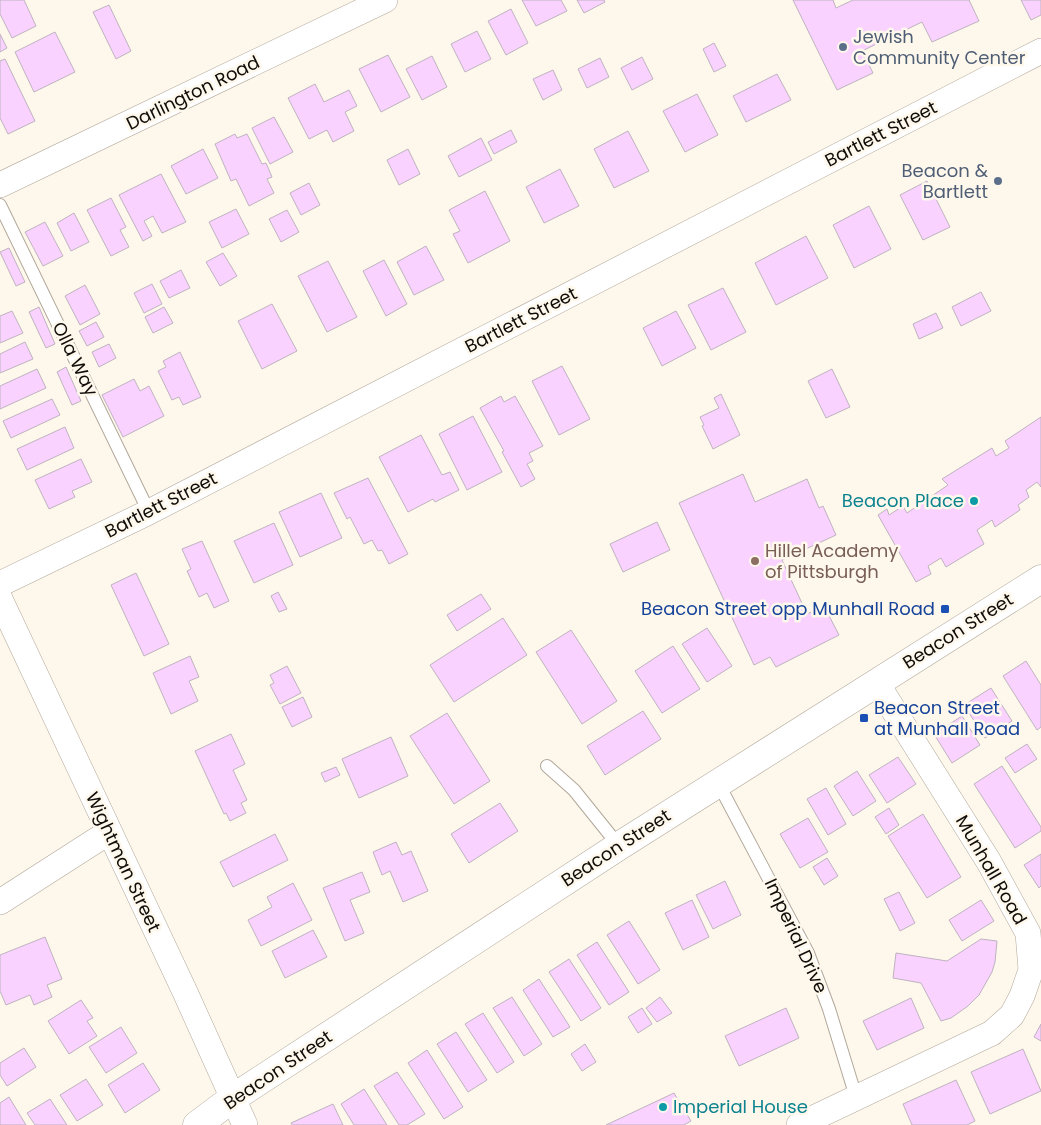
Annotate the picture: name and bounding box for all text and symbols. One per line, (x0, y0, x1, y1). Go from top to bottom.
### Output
place label: Jewish Community Center (853, 24, 1026, 70)
marker: Jewish Community Center (837, 41, 849, 53)
street label: Darlington Road (122, 49, 264, 136)
street label: Bartlett Street (820, 95, 941, 173)
place label: Beacon & Bartlett (902, 158, 989, 204)
marker: Beacon & Bartlett (992, 175, 1004, 187)
street label: Bartlett Street (460, 281, 581, 359)
street label: Olla Way (47, 317, 104, 400)
street label: Bartlett Street (100, 466, 221, 544)
place label: Beacon Place (842, 488, 964, 513)
marker: Beacon Place (968, 495, 980, 507)
place label: Hillel Academy of Pittsburgh (765, 538, 898, 584)
marker: Hillel Academy of Pittsburgh (749, 555, 761, 567)
street label: Beacon Street (898, 587, 1018, 675)
place label: Beacon Street opp Munhall Road (641, 596, 935, 621)
marker: Beacon Street opp Munhall Road (939, 603, 951, 615)
place label: Beacon Street at Munhall Road (874, 695, 1020, 741)
marker: Beacon Street at Munhall Road (858, 712, 870, 724)
street label: Wightman Street (80, 788, 167, 936)
street label: Beacon Street (556, 803, 675, 892)
street label: Munhall Road (950, 810, 1033, 929)
street label: Imperial Drive (759, 874, 834, 997)
street label: Beacon Street (219, 1024, 337, 1115)
place label: Imperial House (673, 1094, 808, 1119)
marker: Imperial House (657, 1101, 669, 1113)

